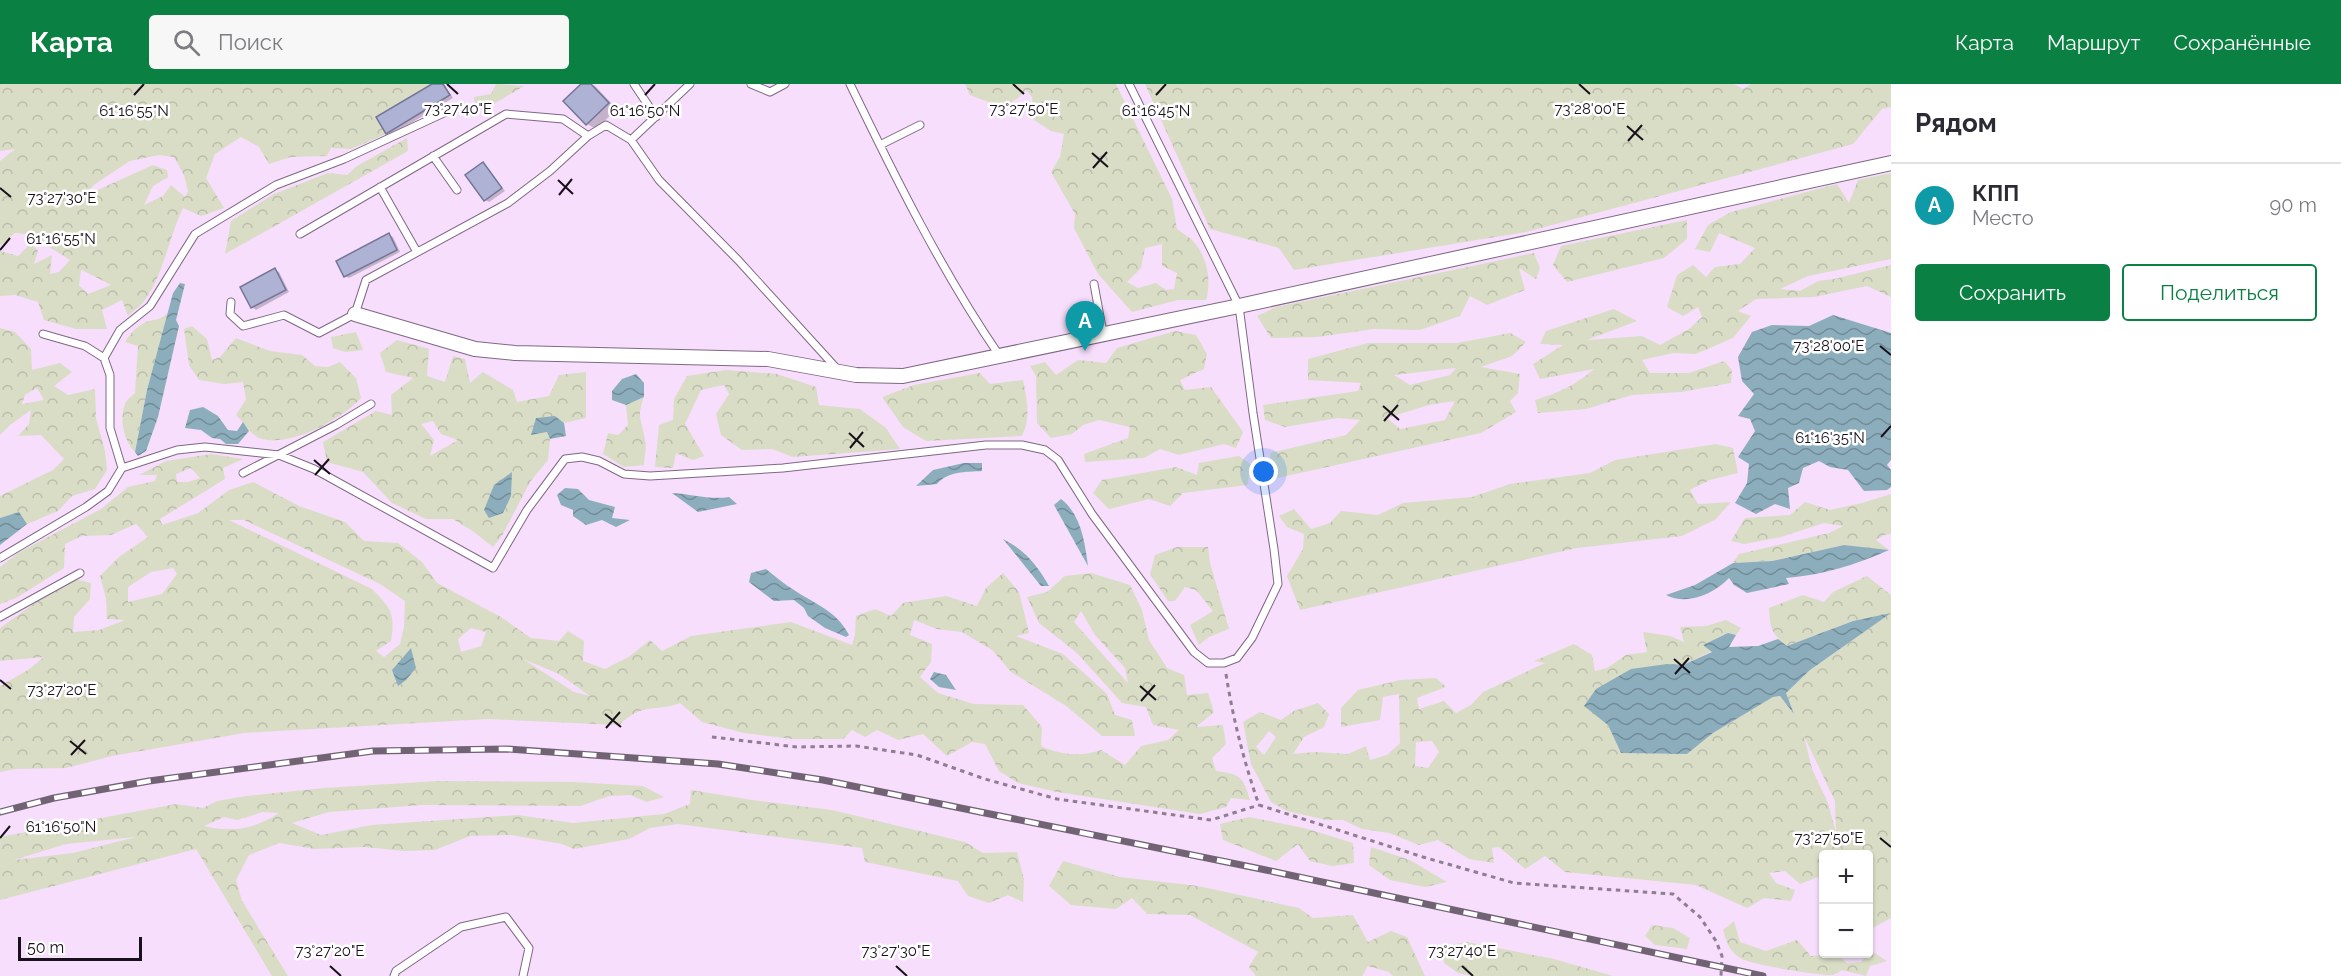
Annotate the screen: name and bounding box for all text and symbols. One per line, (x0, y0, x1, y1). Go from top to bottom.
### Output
search box (149, 15, 569, 69)
text: Карта (30, 26, 113, 59)
icon: search (170, 26, 203, 59)
text: Поиск (218, 29, 283, 55)
text: Карта (1955, 30, 2014, 55)
text: Маршрут (2047, 30, 2140, 55)
text: Сохранённые (2173, 30, 2311, 55)
text: 73°27'40"E (424, 100, 492, 118)
text: 73°27'50"E (990, 100, 1058, 118)
text: 73°28'00"E (1554, 100, 1626, 118)
text: 61°16'55"N (99, 102, 169, 120)
text: 61°16'50"N (610, 102, 680, 120)
text: 61°16'45"N (1122, 102, 1190, 120)
text: Рядом (1915, 108, 1997, 138)
text: КПП (1972, 180, 2019, 206)
text: 73°27'30"E (28, 189, 96, 207)
text: A (1928, 193, 1941, 217)
text: 90 m (2270, 193, 2317, 217)
text: Место (1972, 206, 2034, 230)
text: 61°16'55"N (26, 230, 96, 248)
button: Сохранить (1915, 264, 2110, 321)
button: Поделиться (2122, 264, 2317, 321)
pin: A (1066, 302, 1104, 351)
text: 73°28'00"E (1793, 337, 1865, 355)
text: 61°16'35"N (1795, 429, 1865, 447)
your location (1249, 457, 1278, 486)
text: 73°27'20"E (28, 681, 96, 699)
text: 61°16'50"N (26, 818, 96, 836)
text: 73°27'50"E (1795, 829, 1863, 847)
map controls (1819, 850, 1873, 958)
button: + (1819, 850, 1873, 904)
button: − (1819, 904, 1873, 958)
scale bar (18, 934, 142, 962)
text: 50 m (27, 938, 64, 957)
text: 73°27'20"E (296, 942, 364, 960)
text: 73°27'30"E (862, 942, 930, 960)
text: 73°27'40"E (1428, 942, 1496, 960)

